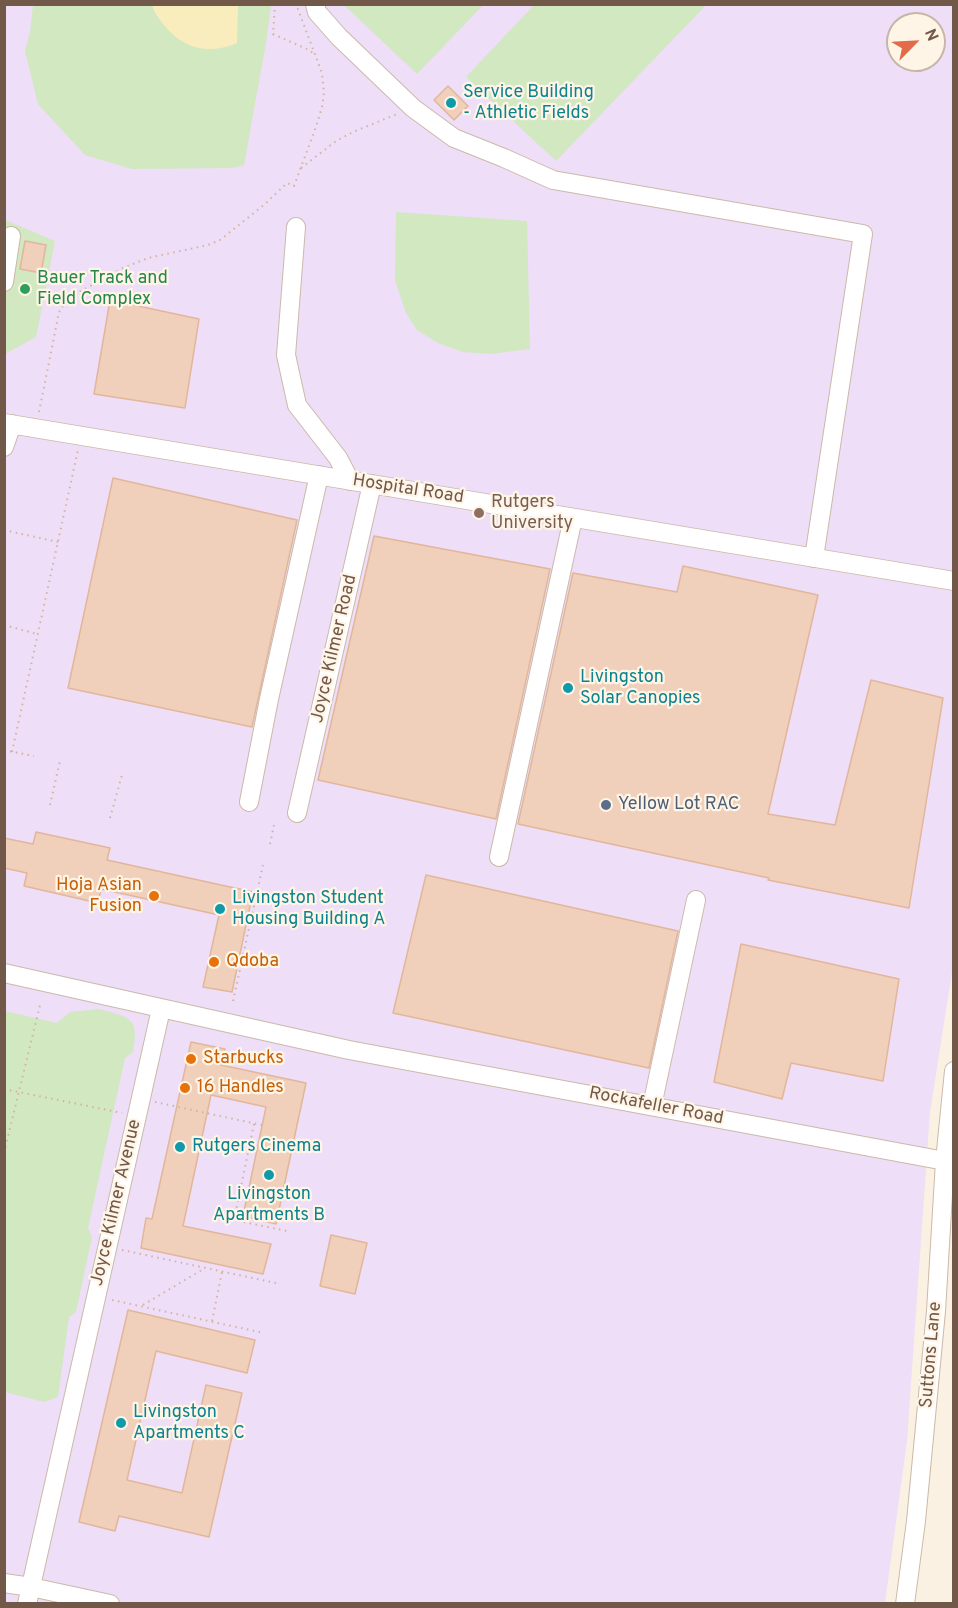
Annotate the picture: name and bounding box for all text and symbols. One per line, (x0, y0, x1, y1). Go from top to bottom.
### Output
north arrow (886, 12, 946, 72)
text: N (919, 26, 942, 45)
place label: Service Building - Athletic Fields (463, 82, 594, 124)
marker: Service Building - Athletic Fields (444, 96, 458, 110)
place label: Bauer Track and Field Complex (37, 268, 168, 310)
marker: Bauer Track and Field Complex (18, 282, 32, 296)
street label: Hospital Road (351, 471, 465, 509)
place label: Rutgers University (491, 492, 573, 534)
marker: Rutgers University (472, 506, 486, 520)
street label: Joyce Kilmer Road (307, 573, 363, 725)
place label: Livingston Solar Canopies (580, 667, 701, 710)
marker: Livingston Solar Canopies (561, 681, 575, 695)
place label: Yellow Lot RAC (618, 794, 739, 816)
marker: Yellow Lot RAC (599, 798, 613, 812)
place label: Hoja Asian Fusion (56, 875, 142, 918)
place label: Livingston Student Housing Building A (232, 888, 386, 930)
marker: Hoja Asian Fusion (147, 889, 161, 903)
marker: Livingston Student Housing Building A (213, 902, 227, 916)
place label: Qdoba (226, 951, 279, 973)
marker: Qdoba (207, 955, 221, 969)
place label: Starbucks (203, 1048, 284, 1070)
marker: Starbucks (184, 1052, 198, 1066)
place label: 16 Handles (197, 1077, 284, 1099)
marker: 16 Handles (178, 1081, 192, 1095)
street label: Rockafeller Road (587, 1083, 725, 1131)
street label: Joyce Kilmer Avenue (87, 1118, 147, 1288)
place label: Rutgers Cinema (192, 1136, 321, 1158)
marker: Rutgers Cinema (173, 1140, 187, 1154)
marker: Livingston Apartments B (262, 1168, 276, 1182)
place label: Livingston Apartments B (213, 1184, 325, 1226)
street label: Suttons Lane (917, 1301, 947, 1409)
place label: Livingston Apartments C (133, 1402, 245, 1444)
marker: Livingston Apartments C (114, 1416, 128, 1430)

